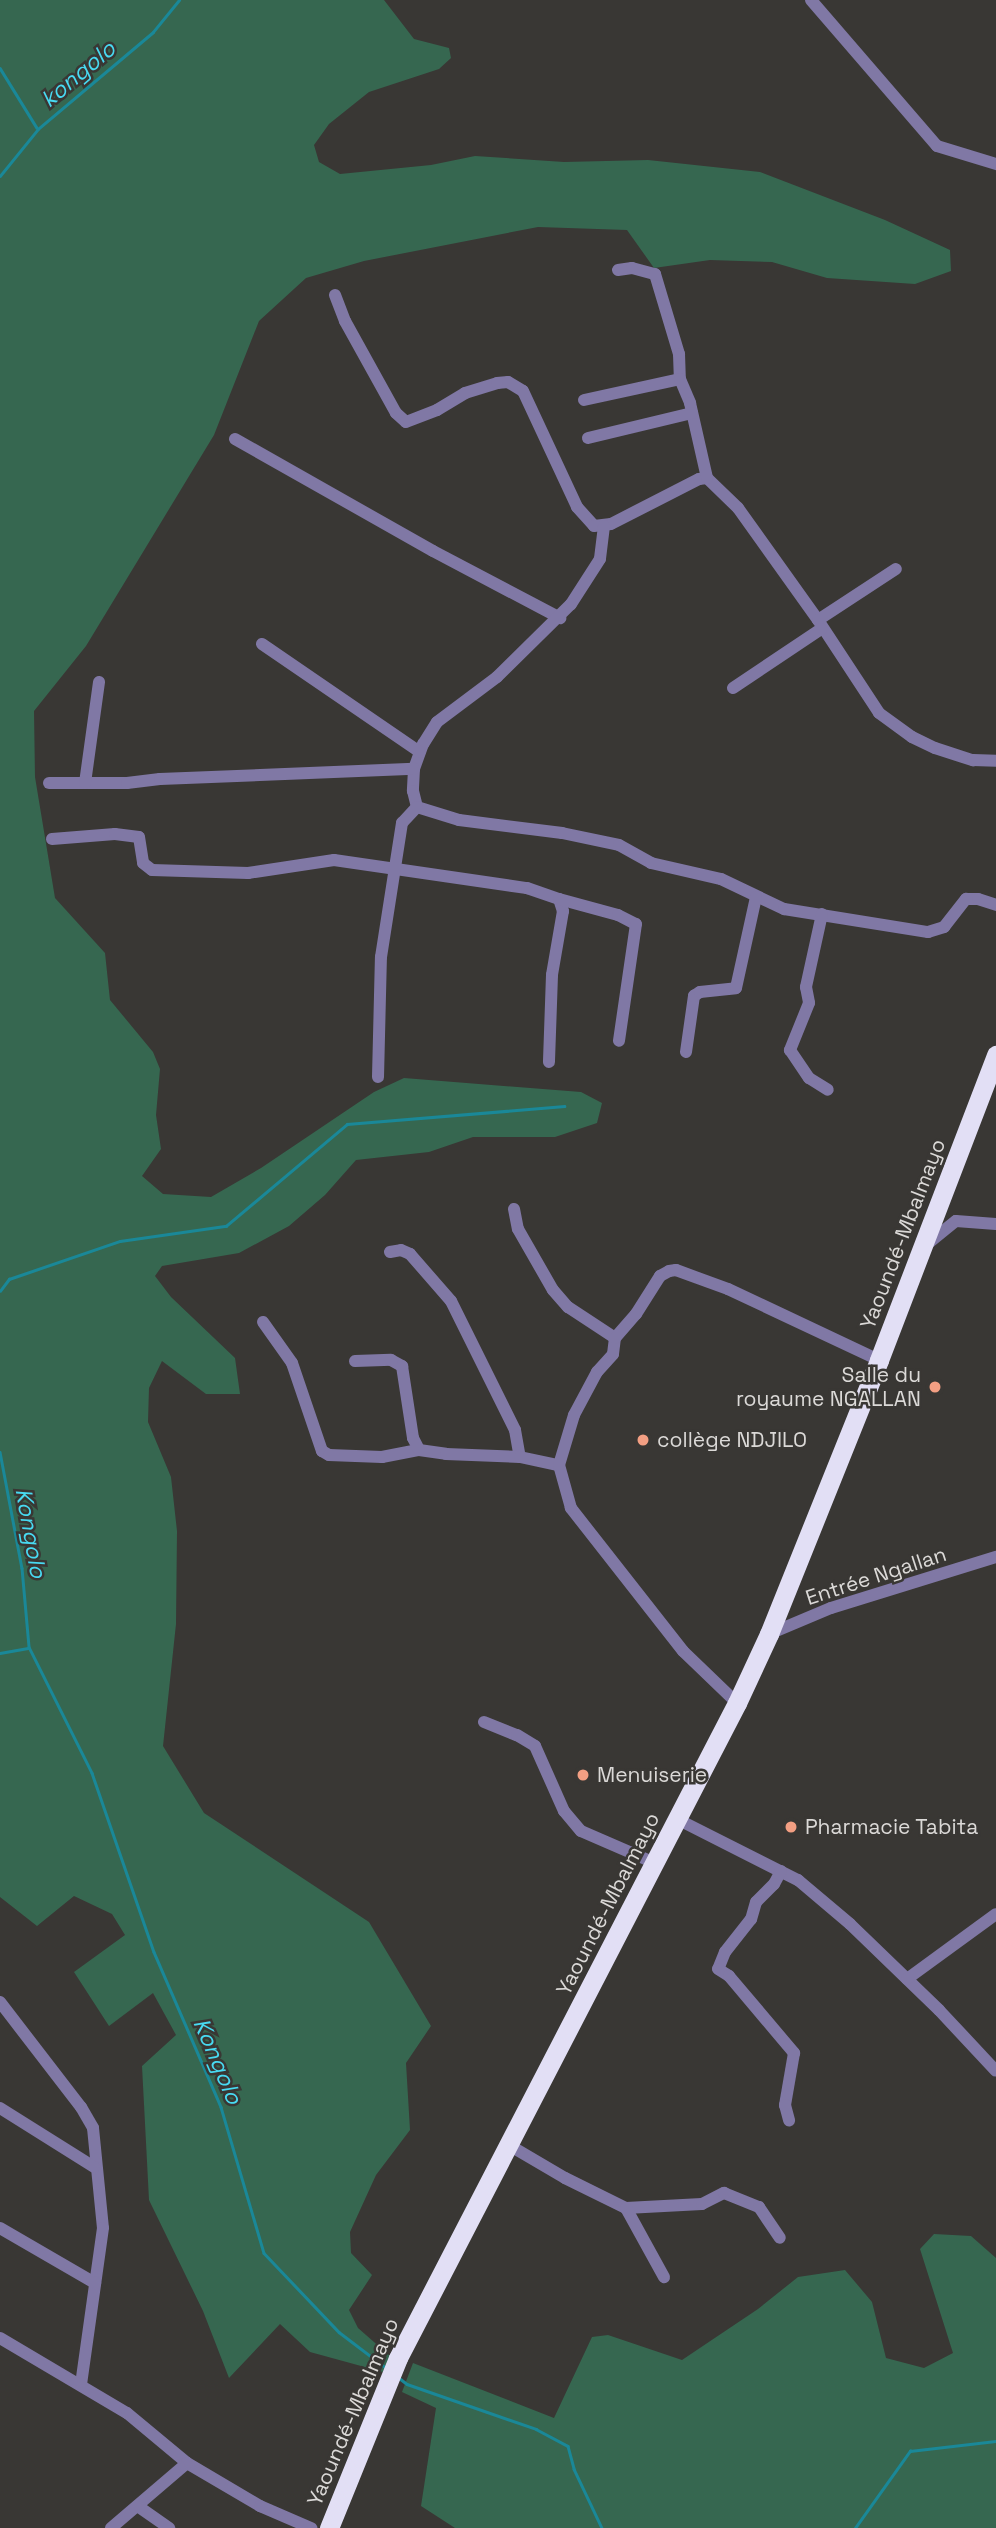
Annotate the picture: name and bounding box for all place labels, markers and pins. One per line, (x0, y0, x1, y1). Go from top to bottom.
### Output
place label: Salle du royaume NGALLAN (736, 1362, 921, 1412)
marker: Salle du royaume NGALLAN (927, 1379, 943, 1395)
place label: collège NDJILO (657, 1427, 807, 1453)
marker: collège NDJILO (635, 1432, 651, 1448)
place label: Menuiserie (597, 1762, 707, 1788)
marker: Menuiserie (575, 1767, 591, 1783)
place label: Pharmacie Tabita (805, 1814, 979, 1840)
marker: Pharmacie Tabita (783, 1819, 799, 1835)

